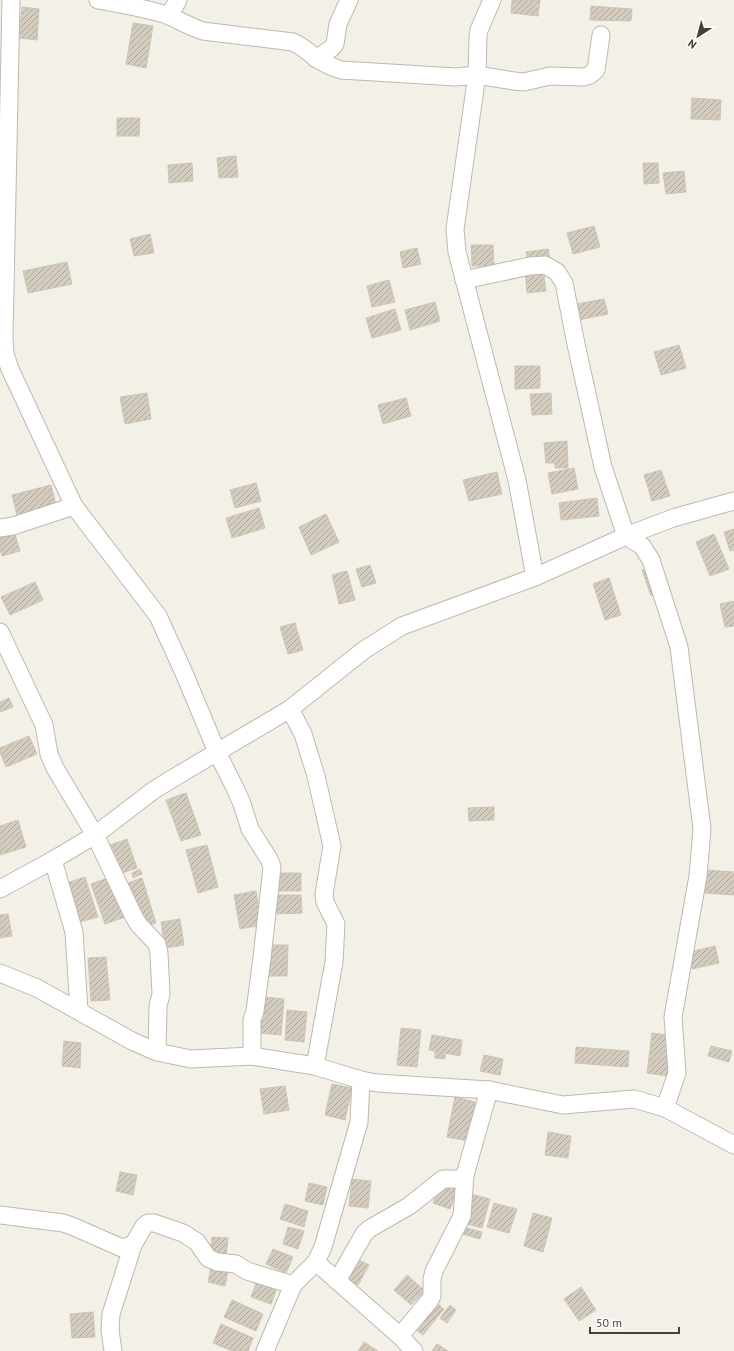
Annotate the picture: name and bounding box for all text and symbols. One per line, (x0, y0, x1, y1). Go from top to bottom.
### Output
north arrow (678, 16, 718, 56)
text: N (685, 36, 699, 52)
scale bar (590, 1309, 679, 1335)
text: 50 m (596, 1315, 622, 1330)

